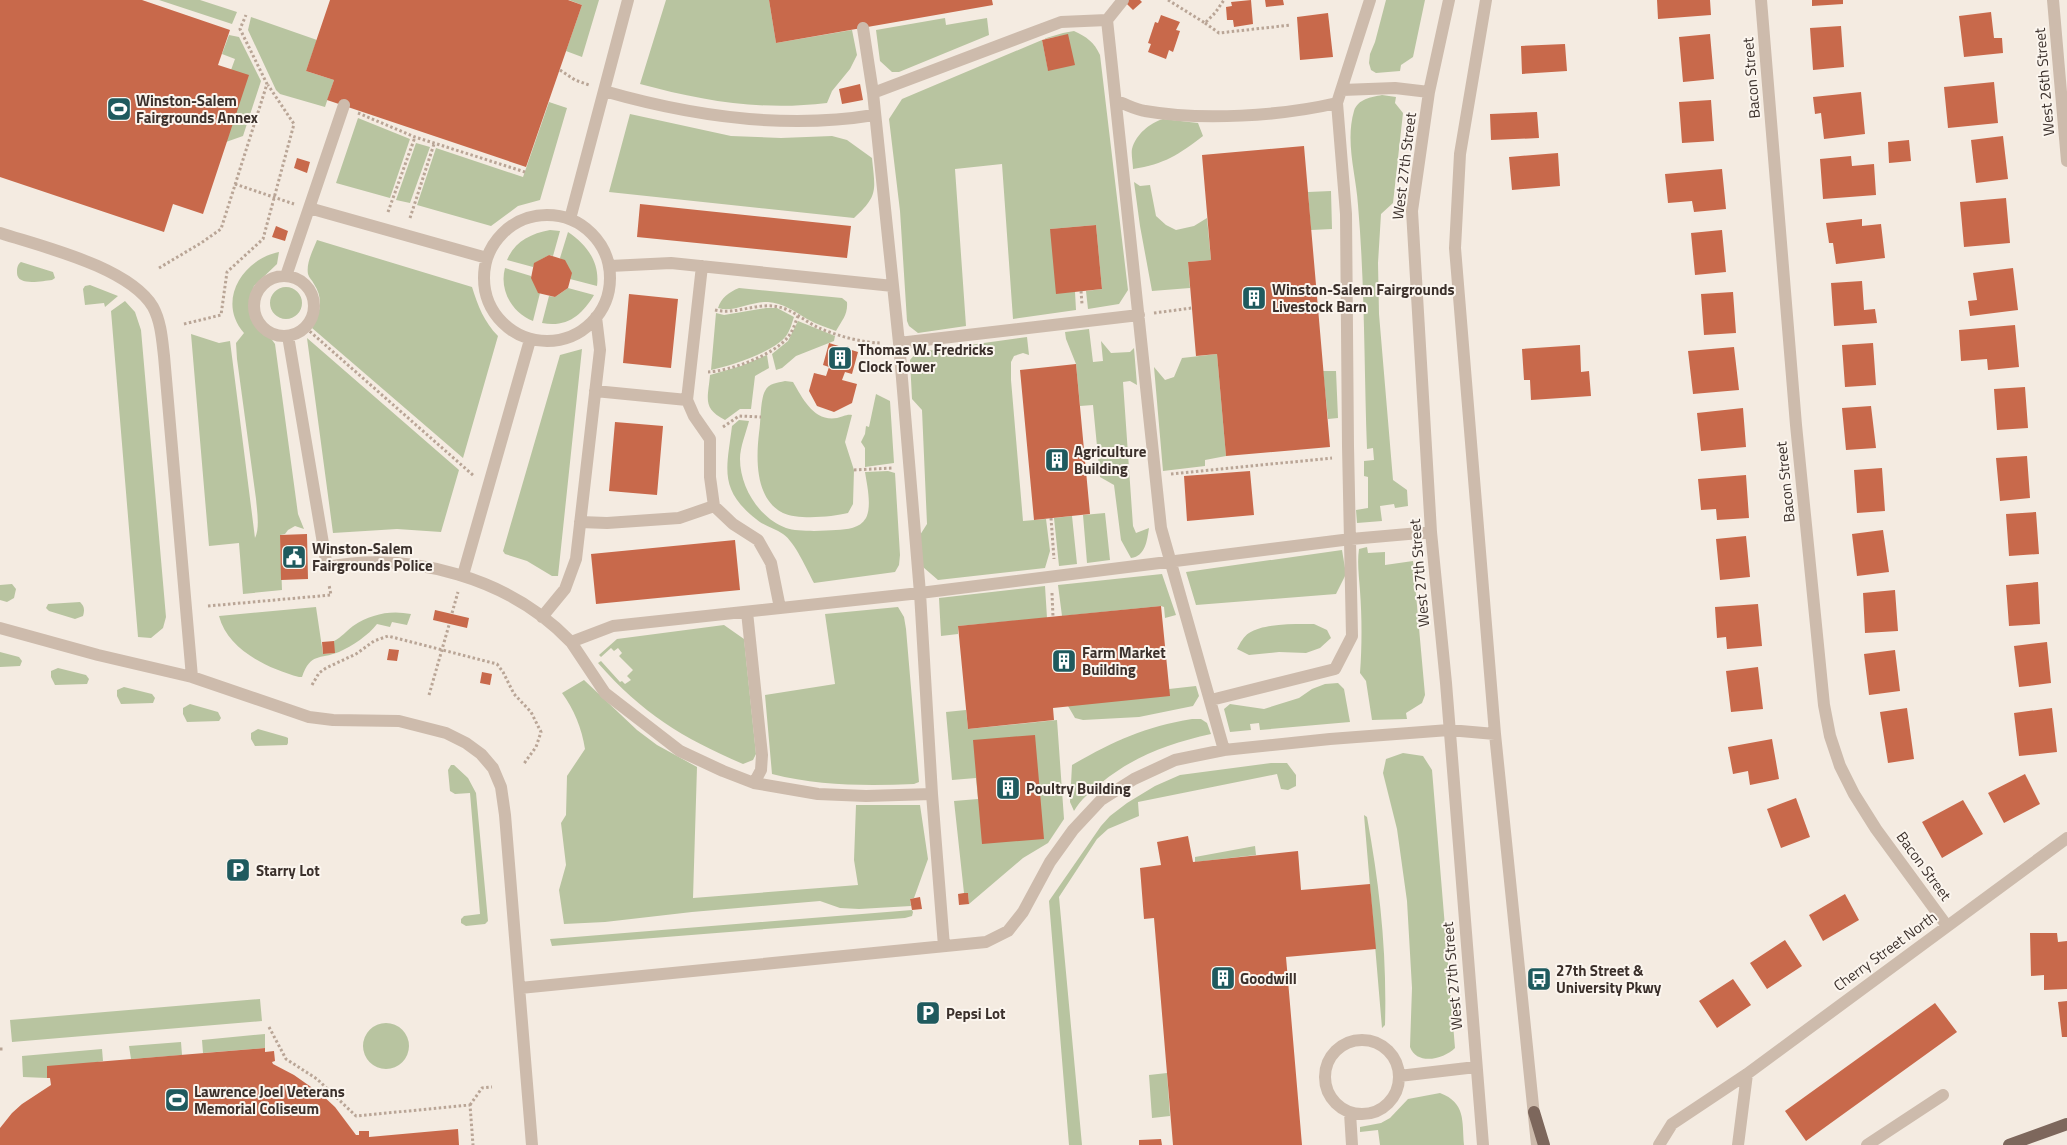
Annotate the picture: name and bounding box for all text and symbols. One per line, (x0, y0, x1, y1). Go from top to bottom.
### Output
street label: West 26th Street (2028, 26, 2060, 137)
street label: Bacon Street (1736, 36, 1766, 119)
place label: Winston-Salem Fairgrounds Annex (136, 89, 258, 129)
sports icon: Winston-Salem Fairgrounds Annex (106, 96, 132, 122)
street label: West 27th Street (1386, 110, 1422, 221)
place label: Winston-Salem Fairgrounds Livestock Barn (1272, 278, 1455, 318)
building icon: Winston-Salem Fairgrounds Livestock Barn (1241, 285, 1267, 311)
place label: Thomas W. Fredricks Clock Tower (858, 338, 994, 378)
building icon: Thomas W. Fredricks Clock Tower (827, 345, 853, 371)
place label: Agriculture Building (1074, 440, 1147, 480)
street label: Bacon Street (1769, 440, 1801, 524)
building icon: Agriculture Building (1044, 447, 1070, 473)
street label: West 27th Street (1403, 517, 1435, 628)
place label: Winston-Salem Fairgrounds Police (312, 537, 433, 577)
public building icon: Winston-Salem Fairgrounds Police (281, 544, 307, 570)
place label: Farm Market Building (1082, 641, 1166, 681)
building icon: Farm Market Building (1051, 648, 1077, 674)
building icon: Poultry Building (995, 775, 1021, 801)
place label: Poultry Building (1026, 777, 1131, 800)
street label: Bacon Street (1891, 826, 1958, 906)
parking icon: Starry Lot (225, 857, 251, 883)
place label: Starry Lot (256, 859, 320, 882)
street label: Cherry Street North (1828, 905, 1942, 997)
street label: West 27th Street (1436, 920, 1468, 1031)
place label: 27th Street & University Pkwy (1556, 959, 1662, 999)
building icon: Goodwill (1210, 965, 1236, 991)
bus stop icon: 27th Street & University Pkwy (1526, 966, 1552, 992)
place label: Goodwill (1240, 967, 1297, 990)
parking icon: Pepsi Lot (915, 1000, 941, 1026)
place label: Pepsi Lot (946, 1002, 1006, 1025)
place label: Lawrence Joel Veterans Memorial Coliseum (194, 1080, 345, 1120)
sports icon: Lawrence Joel Veterans Memorial Coliseum (164, 1087, 190, 1113)

